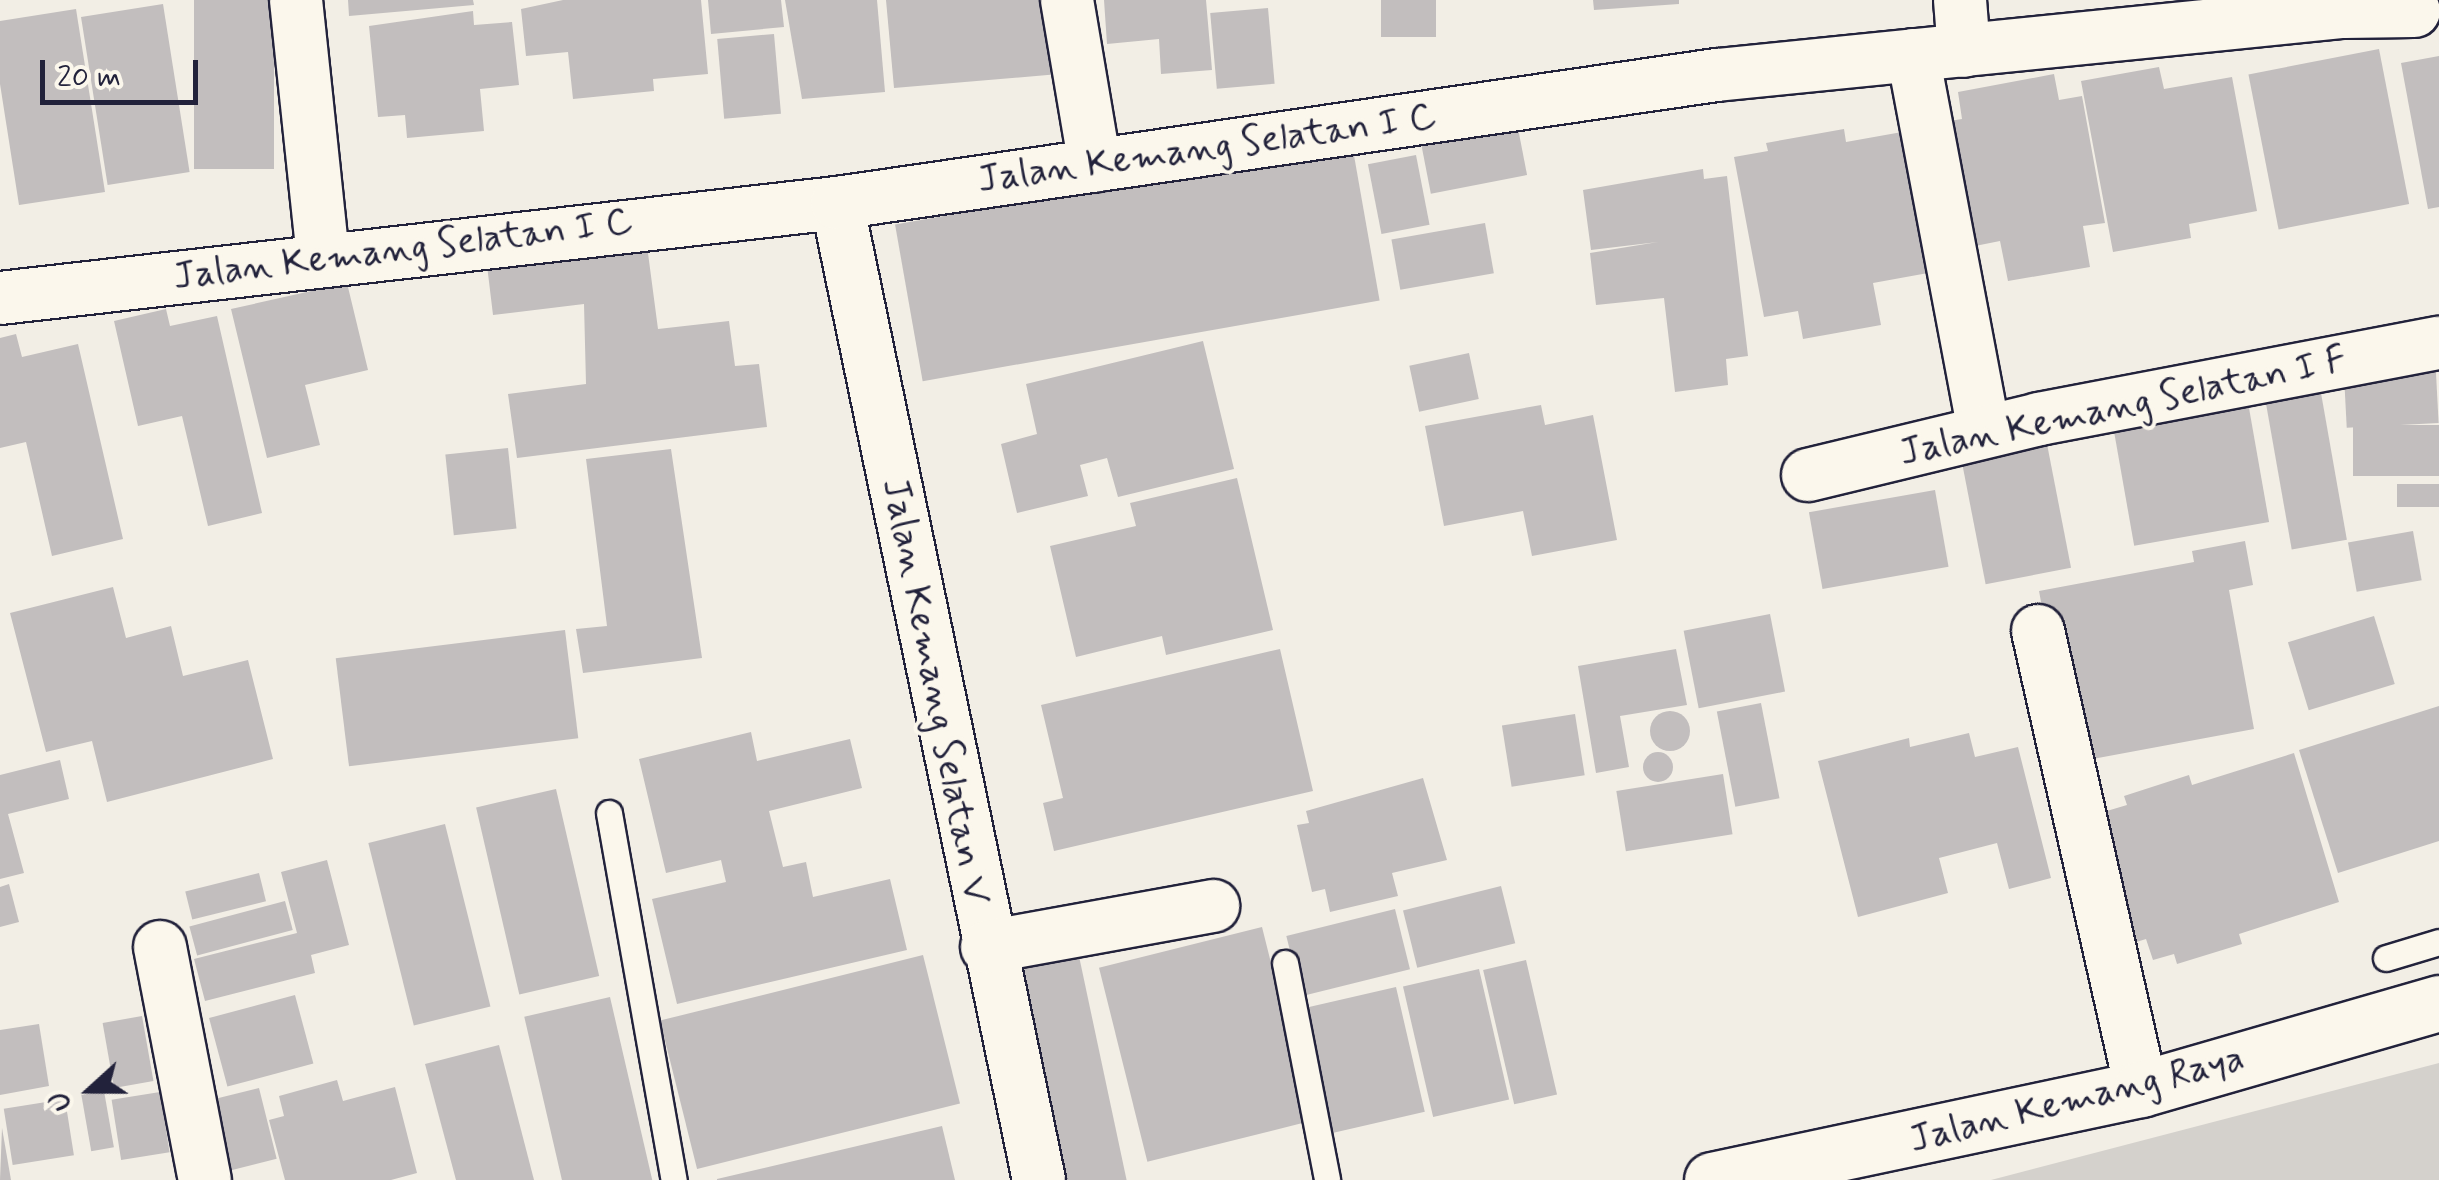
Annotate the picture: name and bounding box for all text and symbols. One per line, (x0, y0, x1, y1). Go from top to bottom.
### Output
scale bar (45, 40, 202, 102)
text: 20 m (57, 58, 121, 97)
street label: Jalan Kemang Selatan I C (977, 95, 1437, 203)
street label: Jalan Kemang Selatan I C (173, 199, 633, 301)
street label: Jalan Kemang Selatan I F (1897, 338, 2349, 476)
street label: Jalan Kemang Selatan V (872, 479, 998, 905)
street label: Jalan Kemang Raya (1904, 1036, 2250, 1164)
north arrow (40, 1040, 140, 1140)
text: U (41, 1086, 82, 1116)

